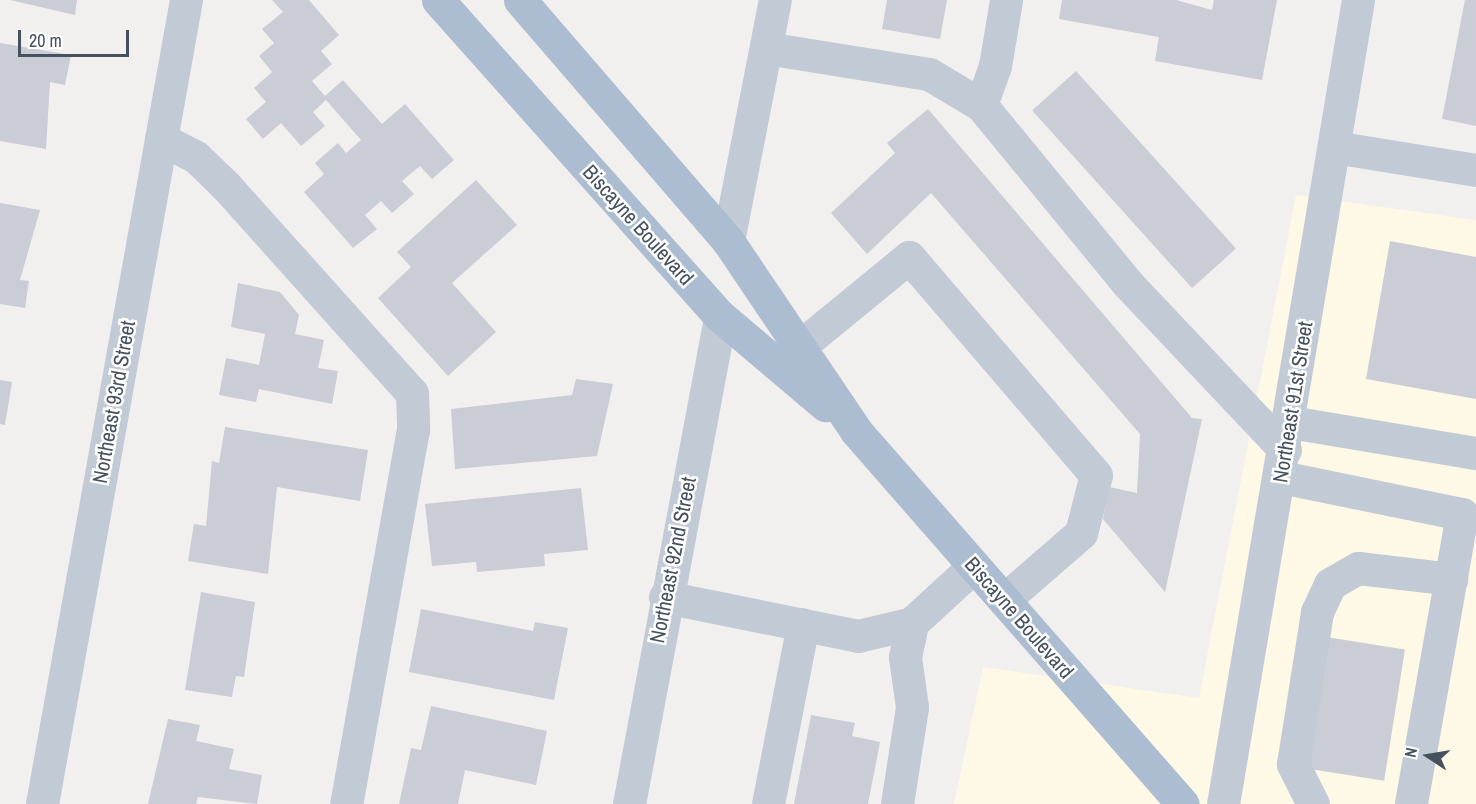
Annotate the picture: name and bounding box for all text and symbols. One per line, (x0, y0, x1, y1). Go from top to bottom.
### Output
scale bar (21, 18, 132, 56)
text: 20 m (29, 28, 62, 53)
street label: Biscayne Boulevard (577, 160, 699, 290)
street label: Northeast 93rd Street (87, 319, 141, 485)
street label: Northeast 91st Street (1268, 320, 1318, 484)
street label: Northeast 92nd Street (645, 475, 701, 645)
street label: Biscayne Boulevard (959, 552, 1079, 684)
north arrow (1398, 726, 1458, 786)
text: N (1399, 745, 1422, 759)

